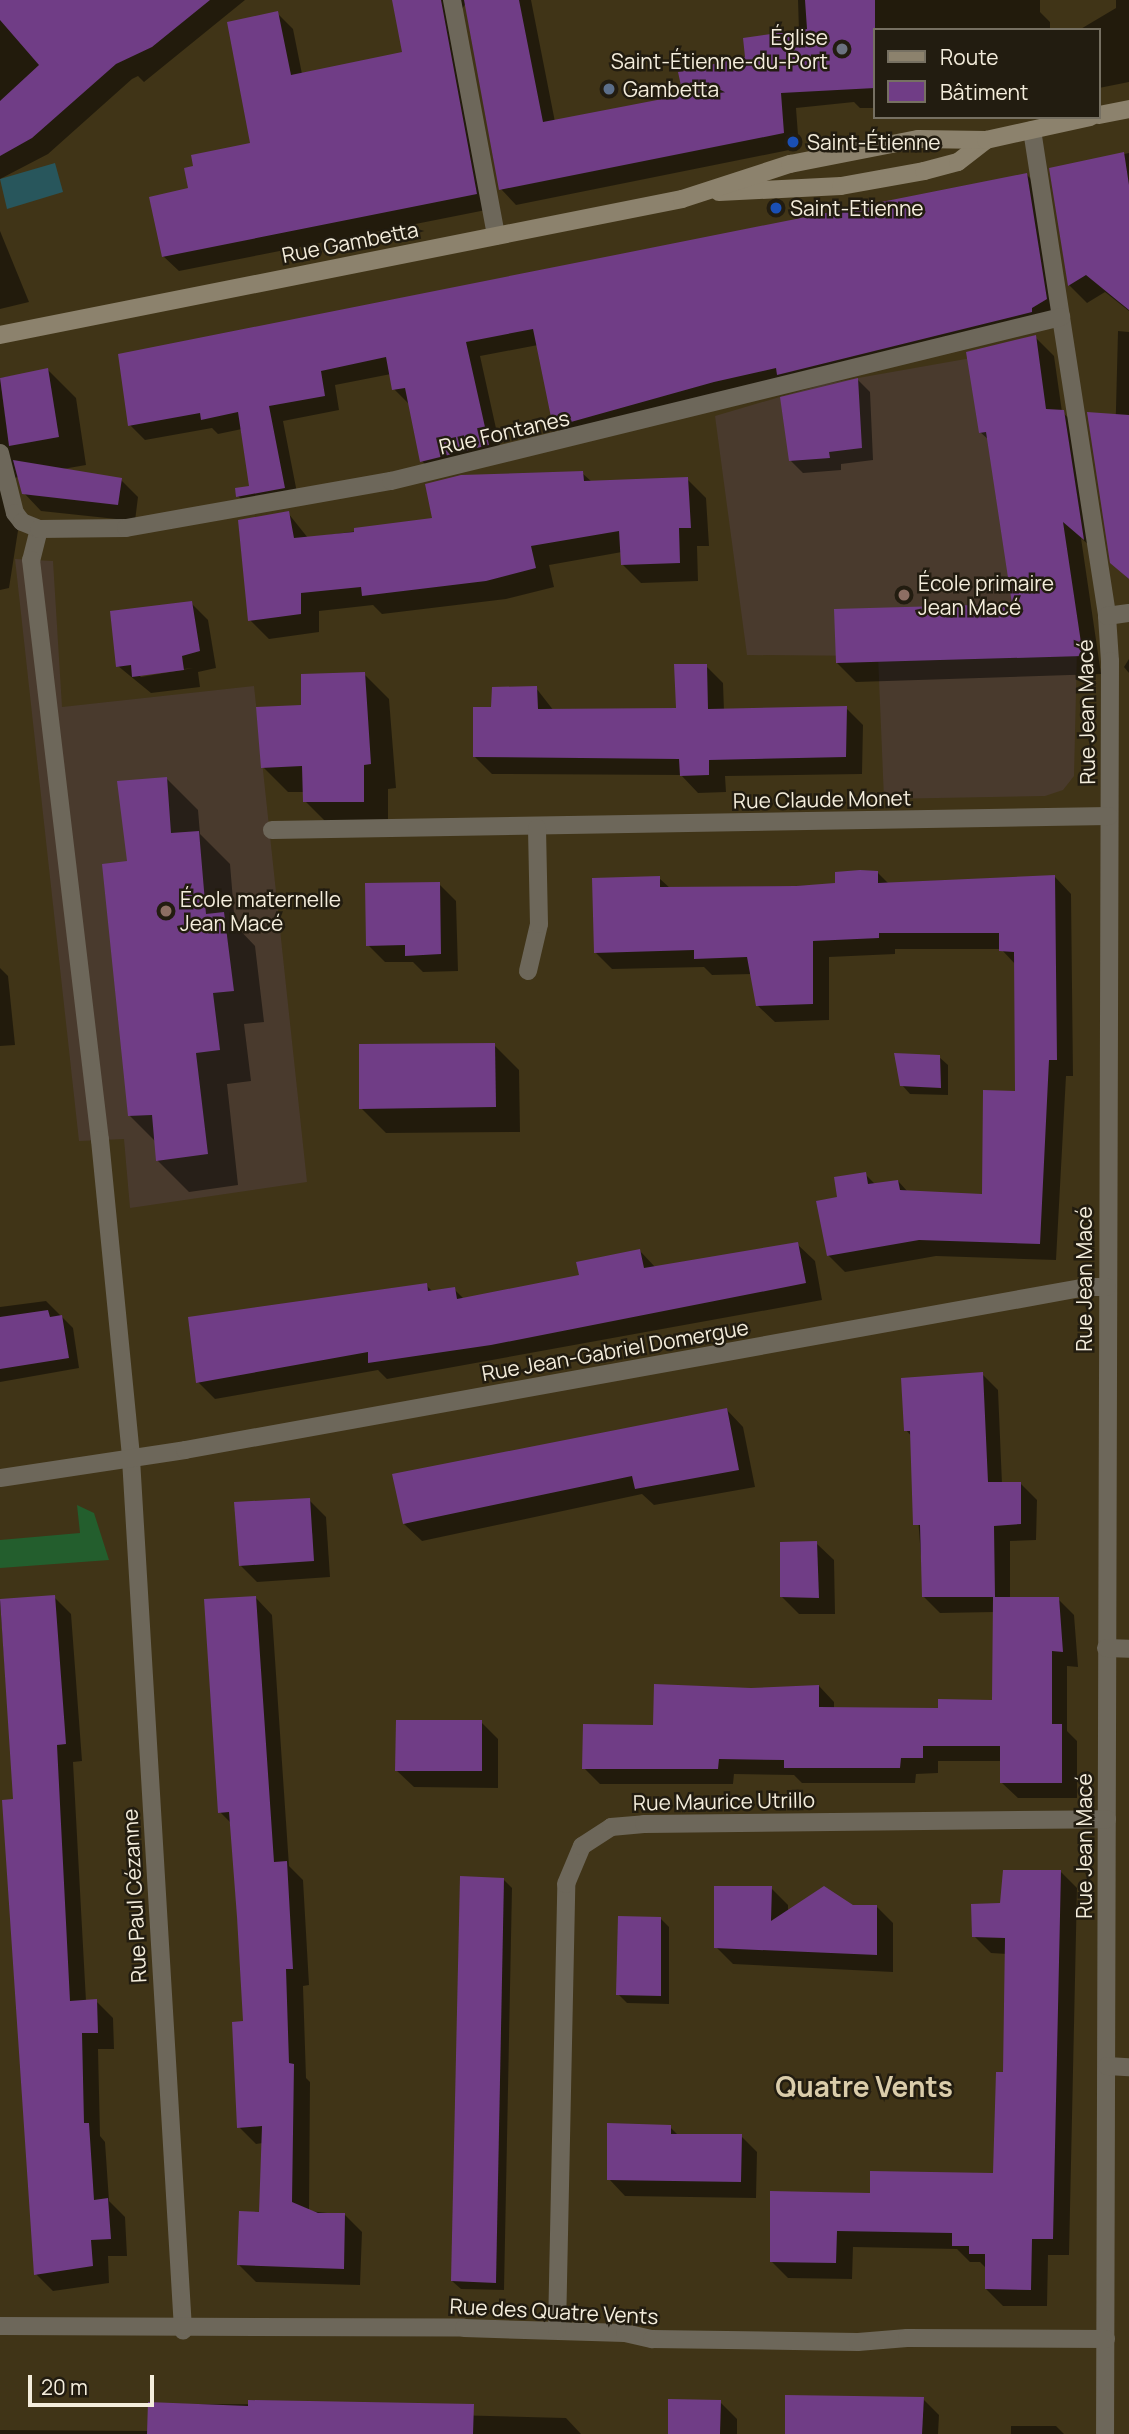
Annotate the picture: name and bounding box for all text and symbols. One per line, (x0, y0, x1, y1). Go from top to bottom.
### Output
place label: Église Saint-Étienne-du-Port (611, 24, 828, 74)
legend (874, 28, 1101, 119)
marker: Église Saint-Étienne-du-Port (834, 41, 850, 57)
text: Route (940, 43, 998, 71)
place label: Gambetta (623, 76, 719, 102)
text: Bâtiment (940, 78, 1028, 106)
marker: Gambetta (601, 81, 617, 97)
place label: Saint-Étienne (807, 129, 941, 155)
marker: Saint-Étienne (785, 134, 801, 150)
place label: Saint-Etienne (790, 195, 924, 221)
marker: Saint-Etienne (768, 200, 784, 216)
street label: Rue Gambetta (280, 216, 420, 268)
street label: Rue Fontanes (436, 405, 572, 459)
place label: École primaire Jean Macé (918, 570, 1054, 620)
marker: École primaire Jean Macé (896, 587, 912, 603)
street label: Rue Jean Macé (1072, 639, 1100, 785)
street label: Rue Claude Monet (733, 785, 911, 813)
place label: École maternelle Jean Macé (180, 886, 341, 936)
marker: École maternelle Jean Macé (158, 903, 174, 919)
street label: Rue Jean Macé (1071, 1206, 1097, 1352)
street label: Rue Jean-Gabriel Domergue (480, 1314, 750, 1386)
street label: Rue Jean Macé (1071, 1773, 1097, 1919)
street label: Rue Maurice Utrillo (633, 1787, 815, 1815)
street label: Rue Paul Cézanne (117, 1808, 151, 1984)
district label: Quatre Vents (775, 2069, 953, 2103)
street label: Rue des Quatre Vents (449, 2293, 659, 2329)
scale bar (32, 2360, 158, 2404)
text: 20 m (41, 2373, 88, 2401)

